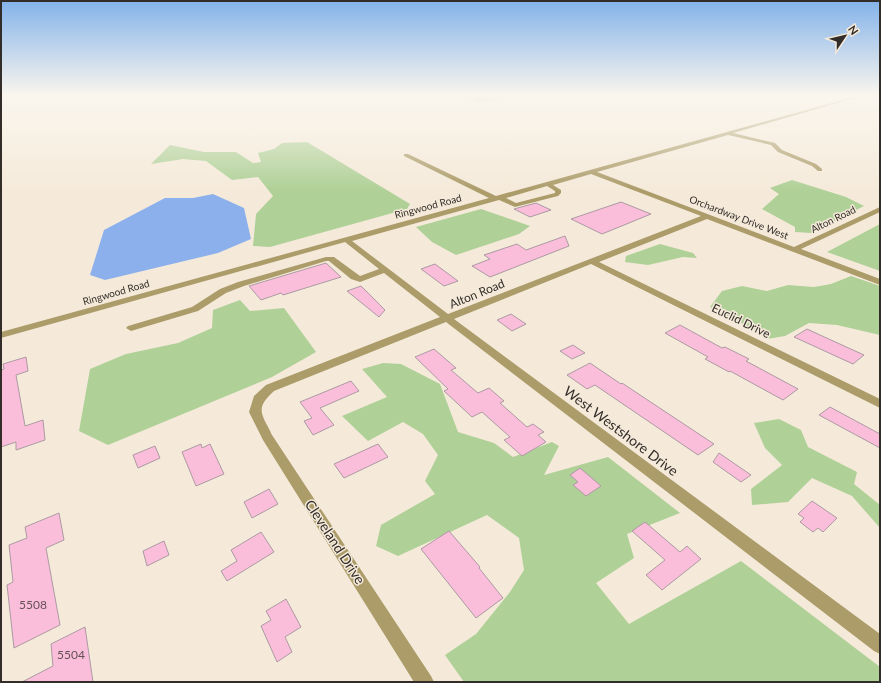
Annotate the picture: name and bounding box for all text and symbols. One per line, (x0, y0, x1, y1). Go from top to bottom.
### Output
north arrow (825, 16, 865, 56)
text: N (846, 23, 861, 37)
street label: Ringwood Road (393, 191, 463, 221)
street label: Orchardway Drive West (688, 193, 791, 242)
street label: Alton Road (808, 203, 858, 235)
street label: Alton Road (447, 276, 507, 311)
street label: Ringwood Road (81, 277, 151, 307)
street label: Euclid Drive (710, 300, 773, 341)
street label: West Westshore Drive (561, 382, 682, 479)
street label: Cleveland Drive (302, 496, 369, 587)
house number: 5508 (19, 597, 47, 612)
house number: 5504 (57, 647, 85, 662)

